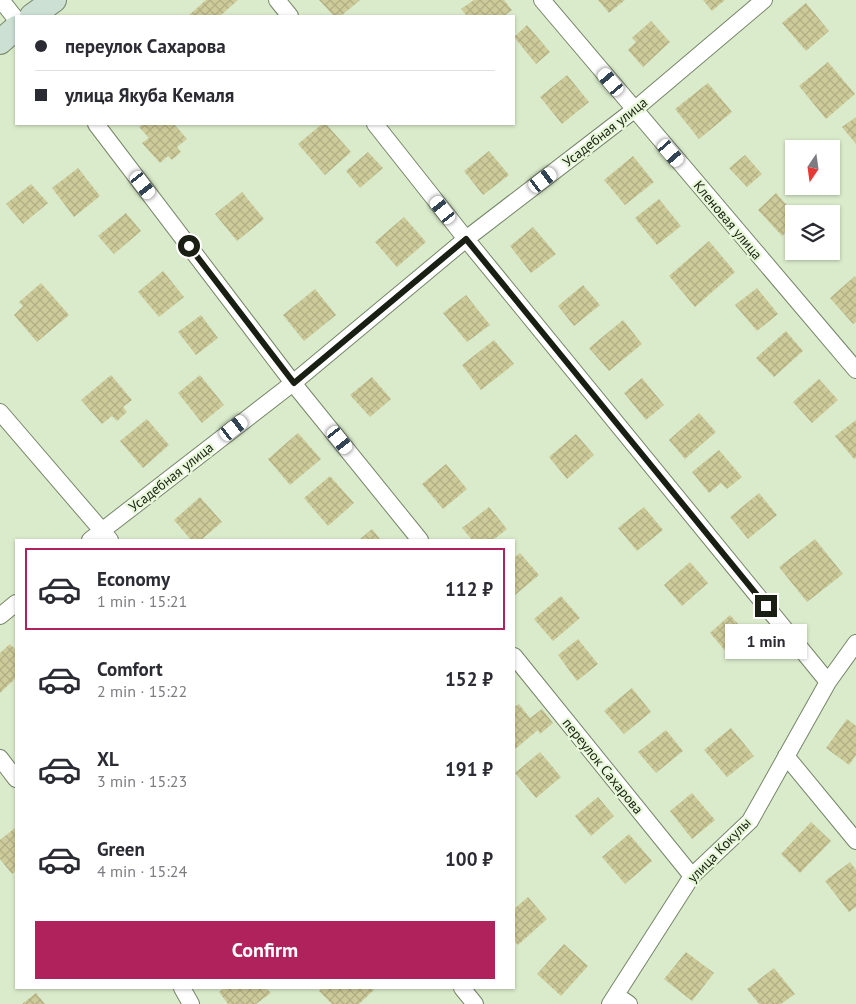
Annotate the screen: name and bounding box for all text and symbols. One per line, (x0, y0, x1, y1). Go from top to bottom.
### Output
text: переулок Сахарова (65, 34, 226, 58)
car (595, 66, 626, 98)
text: улица Якуба Кемаля (65, 83, 234, 107)
street label: Усадебная улица (559, 93, 651, 171)
car (655, 137, 686, 169)
north arrow (785, 140, 840, 195)
map controls (785, 140, 840, 260)
car (526, 165, 559, 195)
car (127, 169, 158, 201)
street label: Кленовая улица (690, 177, 766, 263)
car (427, 194, 458, 226)
button: layers (785, 205, 840, 260)
route start (178, 235, 200, 257)
car (217, 413, 250, 443)
car (324, 424, 355, 456)
street label: Усадебная улица (125, 438, 217, 516)
icon: car (37, 567, 82, 612)
text: Economy (97, 567, 170, 591)
text: 112 ₽ (445, 577, 493, 601)
text: 1 min · 15:21 (97, 591, 187, 611)
route end (755, 595, 777, 617)
callout: 1 min (725, 624, 807, 658)
text: 1 min (746, 631, 786, 651)
icon: car (37, 657, 82, 702)
text: Comfort (97, 657, 163, 681)
text: 152 ₽ (445, 667, 493, 691)
text: 2 min · 15:22 (97, 681, 187, 701)
street label: переулок Сахарова (559, 714, 647, 818)
icon: car (37, 747, 82, 792)
text: XL (97, 747, 119, 771)
text: 191 ₽ (445, 757, 493, 781)
text: 3 min · 15:23 (97, 771, 187, 791)
street label: улица Кокулы (683, 814, 755, 886)
icon: car (37, 837, 82, 882)
text: Green (97, 837, 145, 861)
text: 100 ₽ (445, 847, 493, 871)
text: 4 min · 15:24 (97, 861, 187, 881)
button: Confirm (35, 921, 495, 979)

